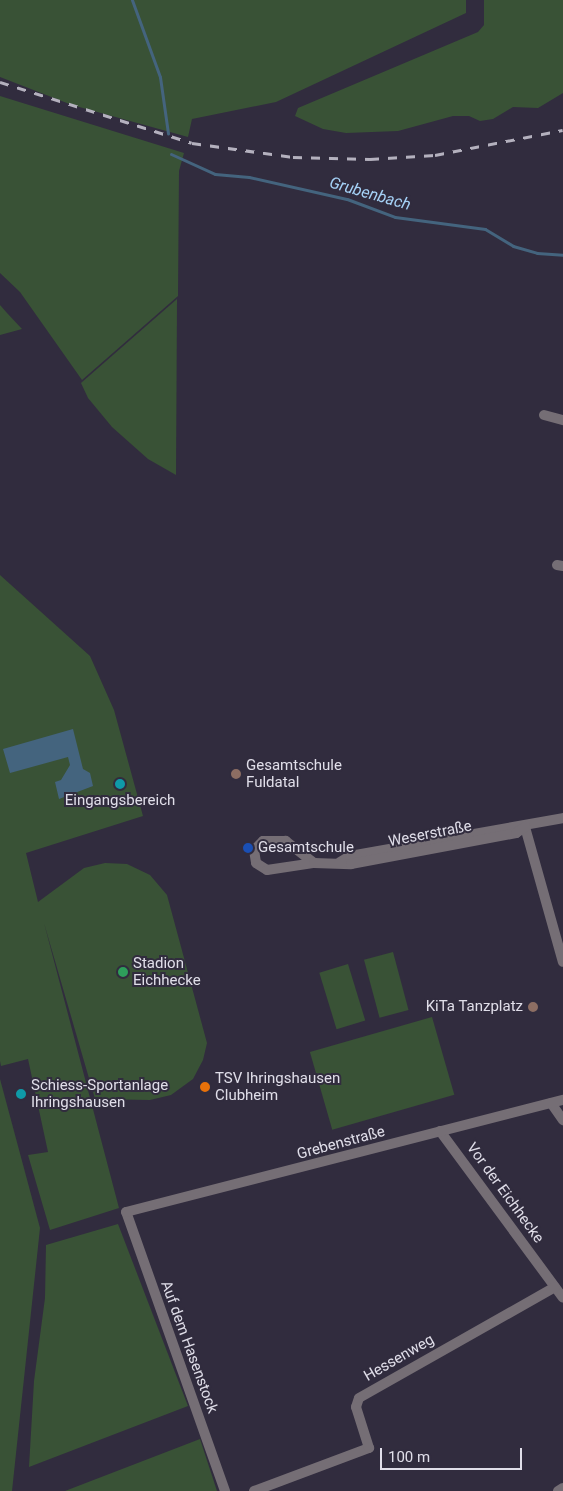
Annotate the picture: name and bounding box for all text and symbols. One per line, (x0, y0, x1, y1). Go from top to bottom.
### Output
water label: Grubenbach (327, 173, 413, 215)
place label: Gesamtschule Fuldatal (246, 756, 342, 791)
marker: Gesamtschule Fuldatal (230, 768, 242, 780)
marker: Eingangsbereich (114, 778, 126, 790)
place label: Eingangsbereich (65, 792, 175, 810)
street label: Weserstraße (387, 817, 473, 851)
place label: Gesamtschule (258, 839, 354, 857)
marker: Gesamtschule (242, 842, 254, 854)
place label: Stadion Eichhecke (133, 954, 201, 989)
marker: Stadion Eichhecke (117, 966, 129, 978)
place label: KiTa Tanzplatz (425, 998, 523, 1016)
marker: KiTa Tanzplatz (527, 1001, 539, 1013)
place label: TSV Ihringshausen Clubheim (215, 1069, 340, 1104)
place label: Schiess-Sportanlage Ihringshausen (31, 1076, 168, 1111)
marker: TSV Ihringshausen Clubheim (199, 1081, 211, 1093)
marker: Schiess-Sportanlage Ihringshausen (15, 1088, 27, 1100)
street label: Grebenstraße (295, 1123, 387, 1163)
street label: Vor der Eichhecke (463, 1139, 547, 1247)
street label: Auf dem Hasenstock (157, 1278, 221, 1416)
street label: Hessenweg (361, 1331, 437, 1385)
scale bar (383, 1438, 526, 1470)
text: 100 m (388, 1448, 430, 1466)

